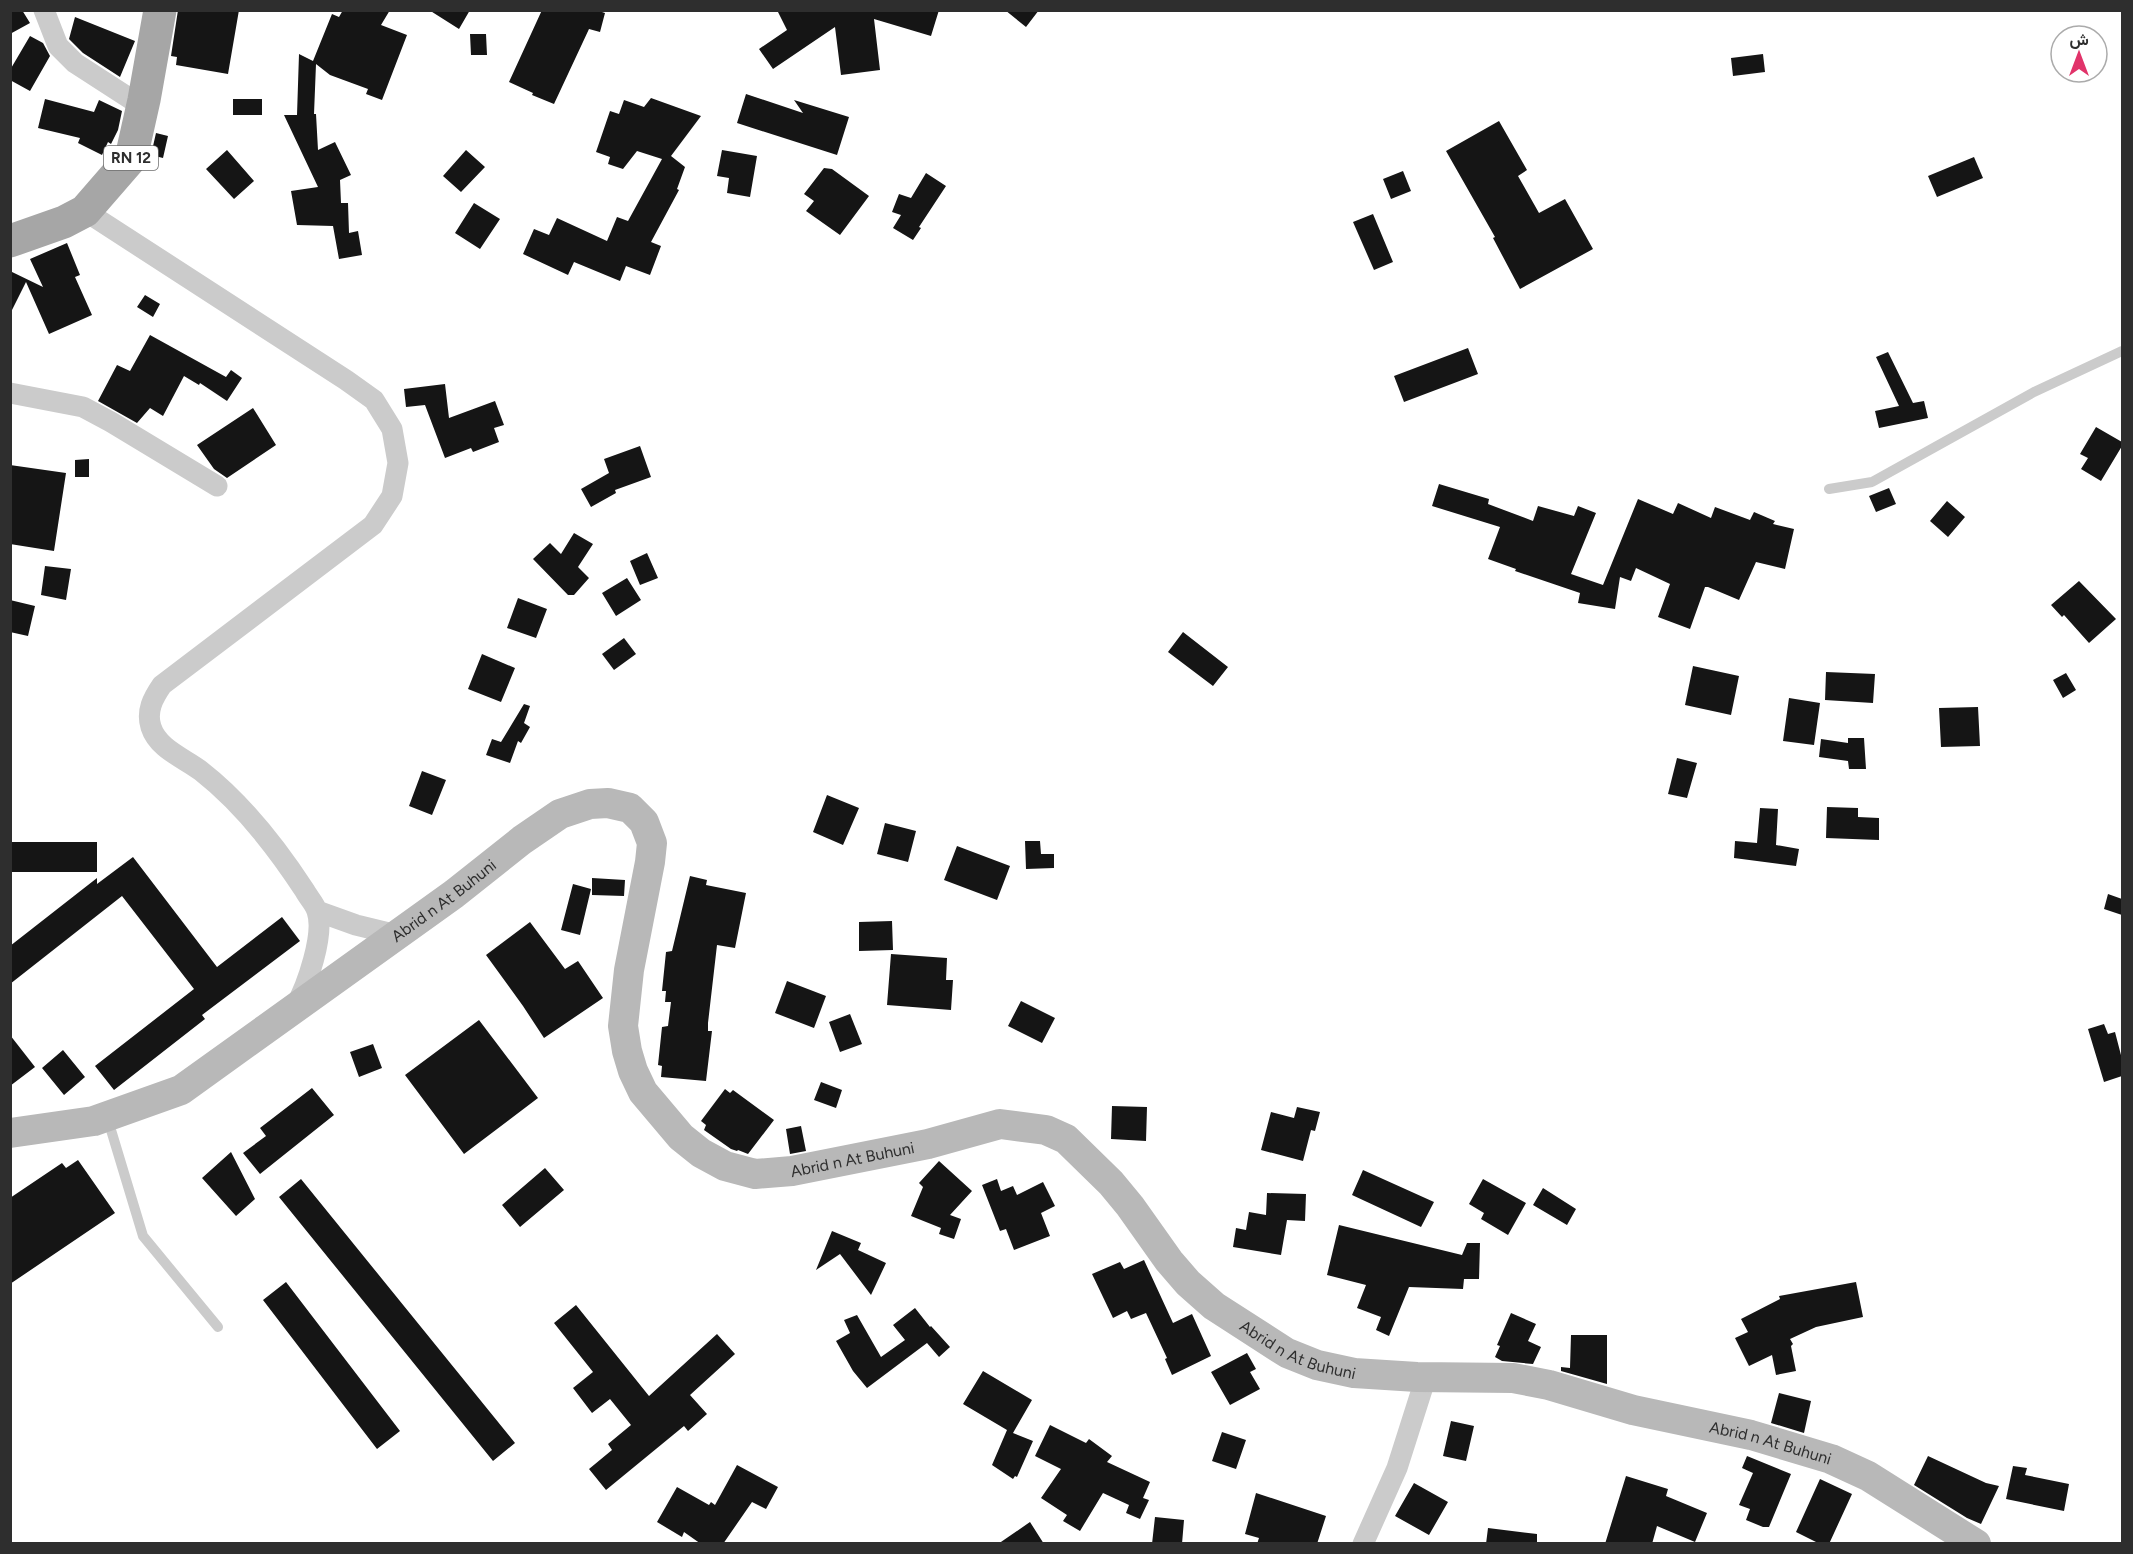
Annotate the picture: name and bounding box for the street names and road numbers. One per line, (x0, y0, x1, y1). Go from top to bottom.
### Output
road number: RN 12 (104, 146, 158, 170)
street label: Abrid n At Buhuni (387, 855, 500, 946)
street label: Abrid n At Buhuni (789, 1137, 916, 1181)
street label: Abrid n At Buhuni (1237, 1316, 1358, 1383)
street label: Abrid n At Buhuni (1708, 1417, 1834, 1468)

